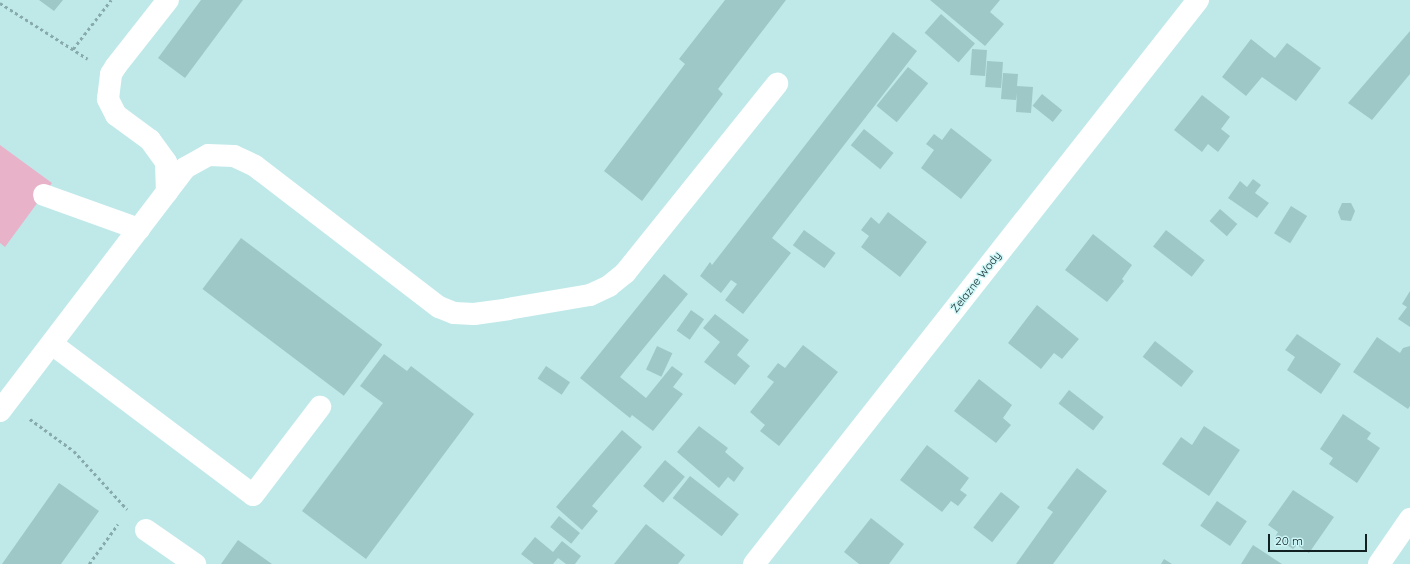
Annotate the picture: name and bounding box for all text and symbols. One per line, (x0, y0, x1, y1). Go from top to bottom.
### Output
street label: Żelazne Wody (948, 249, 1004, 315)
scale bar (1270, 526, 1369, 552)
text: 20 m (1275, 533, 1303, 548)

